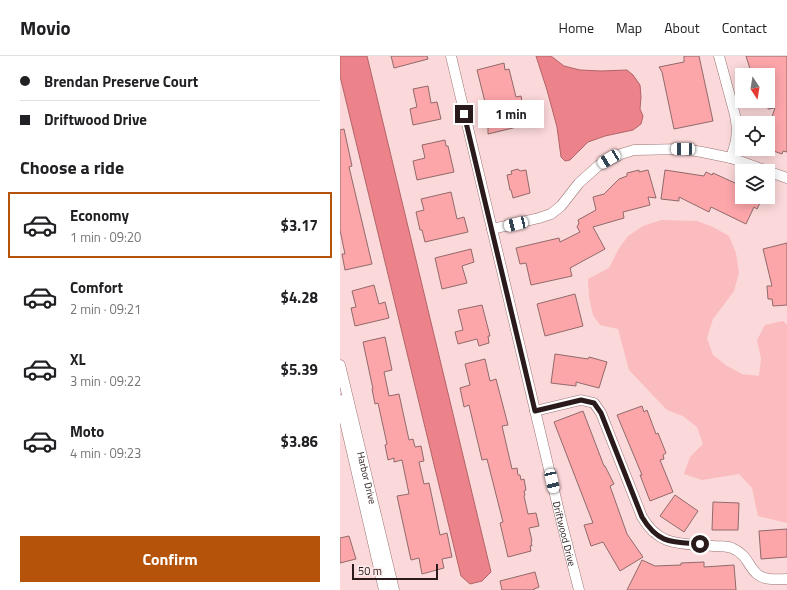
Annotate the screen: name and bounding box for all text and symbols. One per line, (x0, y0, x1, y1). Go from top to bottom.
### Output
text: Movio (20, 13, 71, 42)
text: Home (559, 17, 594, 38)
text: Map (616, 17, 642, 38)
text: About (664, 17, 700, 38)
text: Contact (722, 17, 767, 38)
north arrow (735, 68, 775, 108)
map controls (735, 68, 775, 204)
text: Brendan Preserve Court (44, 70, 198, 93)
callout: 1 min (478, 100, 544, 128)
text: 1 min (495, 104, 527, 124)
route end (455, 105, 473, 123)
text: Driftwood Drive (44, 108, 147, 131)
button: locate (735, 116, 775, 156)
car (671, 143, 695, 155)
car (596, 148, 622, 170)
text: Choose a ride (20, 154, 124, 181)
button: layers (735, 164, 775, 204)
text: Economy (70, 204, 129, 227)
icon: car (22, 207, 58, 243)
text: $3.17 (281, 214, 318, 237)
car (503, 215, 529, 233)
text: 1 min · 09:20 (70, 227, 141, 247)
text: Comfort (70, 276, 123, 299)
icon: car (22, 279, 58, 315)
text: $4.28 (281, 286, 318, 309)
text: 2 min · 09:21 (70, 299, 141, 319)
text: XL (70, 348, 86, 371)
icon: car (22, 351, 58, 387)
text: $5.39 (281, 358, 318, 381)
text: 3 min · 09:22 (70, 371, 141, 391)
text: Moto (70, 420, 104, 443)
icon: car (22, 423, 58, 459)
text: $3.86 (281, 430, 318, 453)
text: 4 min · 09:23 (70, 443, 141, 463)
street label: Harbor Drive (354, 450, 381, 505)
car (543, 468, 561, 494)
street label: Driftwood Drive (549, 500, 580, 568)
route start (691, 535, 709, 553)
button: Confirm (20, 536, 320, 582)
scale bar (352, 562, 438, 581)
text: 50 m (358, 563, 382, 579)

